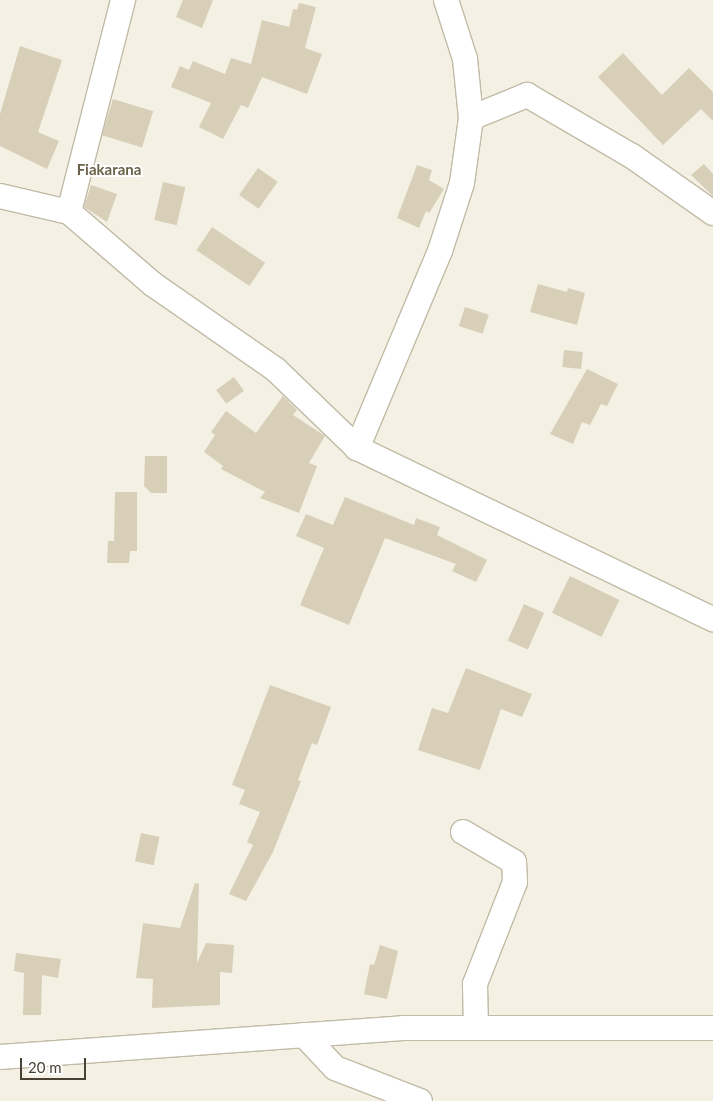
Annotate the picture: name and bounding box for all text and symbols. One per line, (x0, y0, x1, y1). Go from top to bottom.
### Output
district label: Fiakarana (77, 161, 141, 179)
scale bar (22, 1048, 89, 1080)
text: 20 m (28, 1058, 62, 1076)

